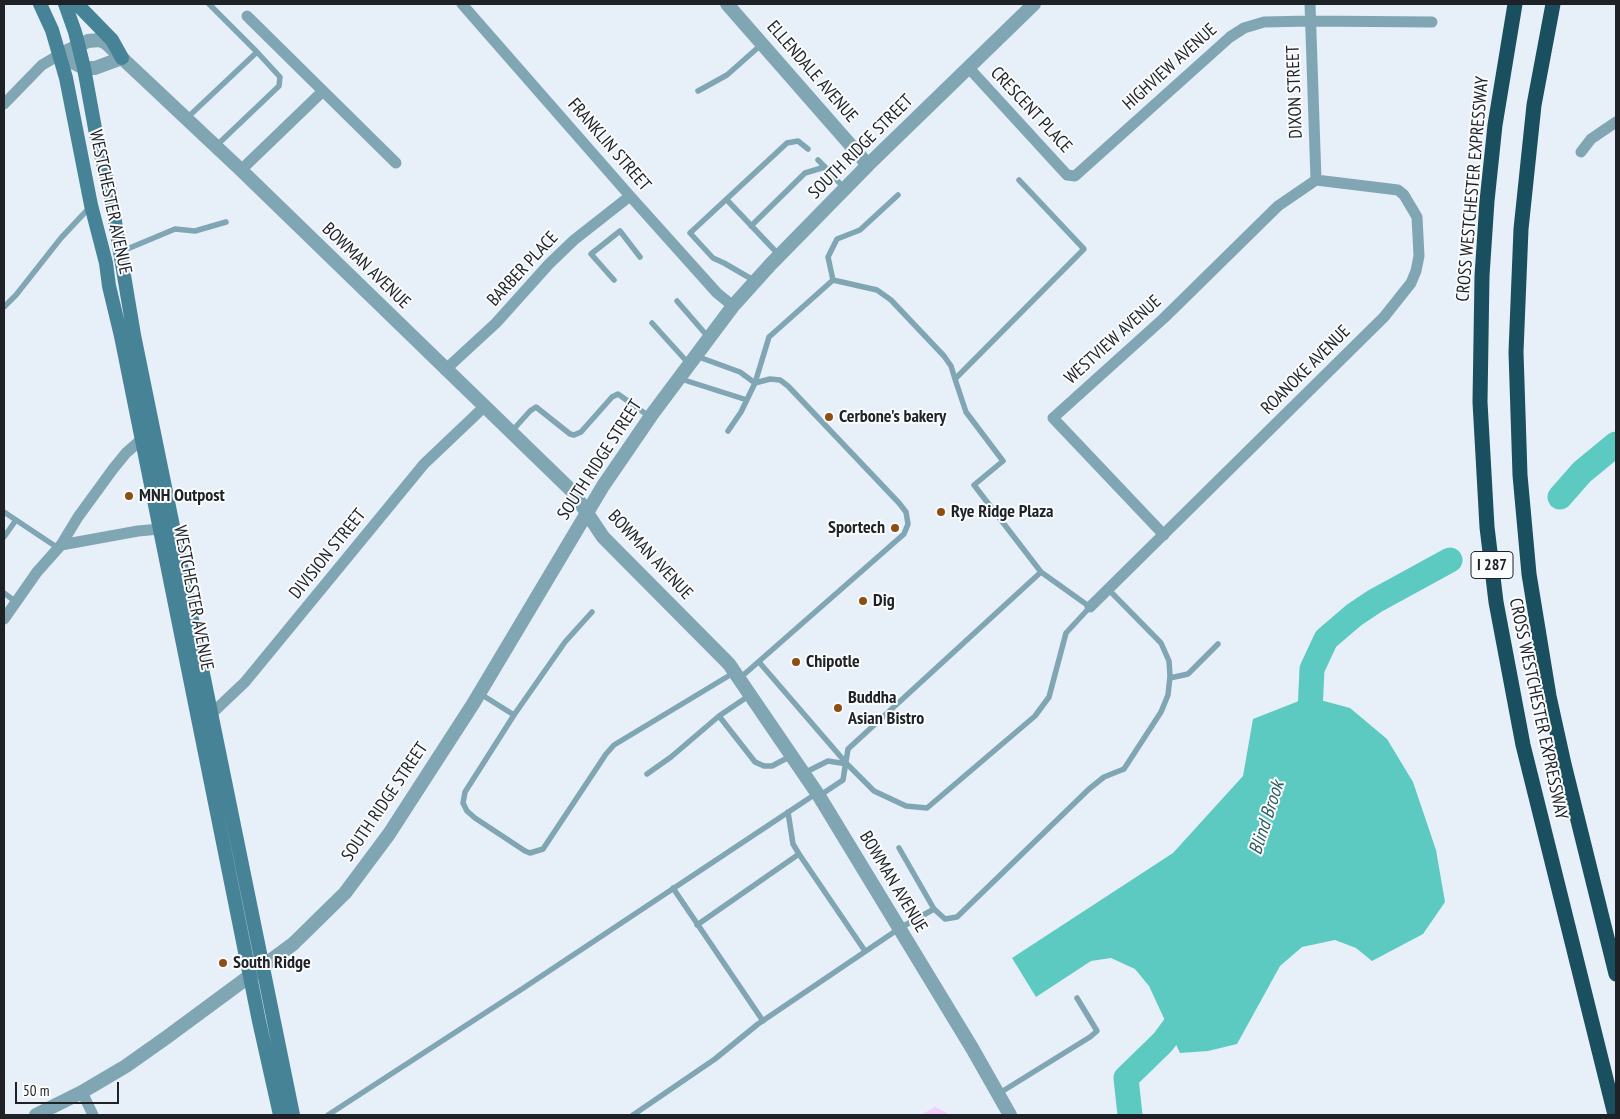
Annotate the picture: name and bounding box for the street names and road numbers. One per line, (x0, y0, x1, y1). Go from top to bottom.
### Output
street label: ELLENDALE AVENUE (762, 17, 862, 127)
street label: HIGHVIEW AVENUE (1118, 19, 1222, 115)
street label: DIXON STREET (1283, 45, 1307, 139)
street label: CRESCENT PLACE (986, 63, 1076, 157)
street label: CROSS WESTCHESTER EXPRESSWAY (1452, 76, 1494, 302)
street label: SOUTH RIDGE STREET (804, 90, 918, 204)
street label: FRANKLIN STREET (563, 94, 655, 196)
street label: WESTCHESTER AVENUE (84, 128, 136, 276)
street label: BOWMAN AVENUE (317, 219, 415, 313)
street label: BARBER PLACE (483, 227, 563, 311)
street label: WESTVIEW AVENUE (1060, 291, 1166, 389)
street label: ROANOKE AVENUE (1257, 321, 1355, 419)
street label: SOUTH RIDGE STREET (553, 396, 647, 524)
street label: DIVISION STREET (285, 505, 371, 603)
street label: BOWMAN AVENUE (603, 506, 697, 604)
street label: WESTCHESTER AVENUE (168, 524, 218, 672)
road number: I 287 (1471, 552, 1513, 578)
street label: CROSS WESTCHESTER EXPRESSWAY (1504, 596, 1572, 822)
street label: SOUTH RIDGE STREET (337, 738, 433, 866)
street label: BOWMAN AVENUE (854, 827, 932, 937)

